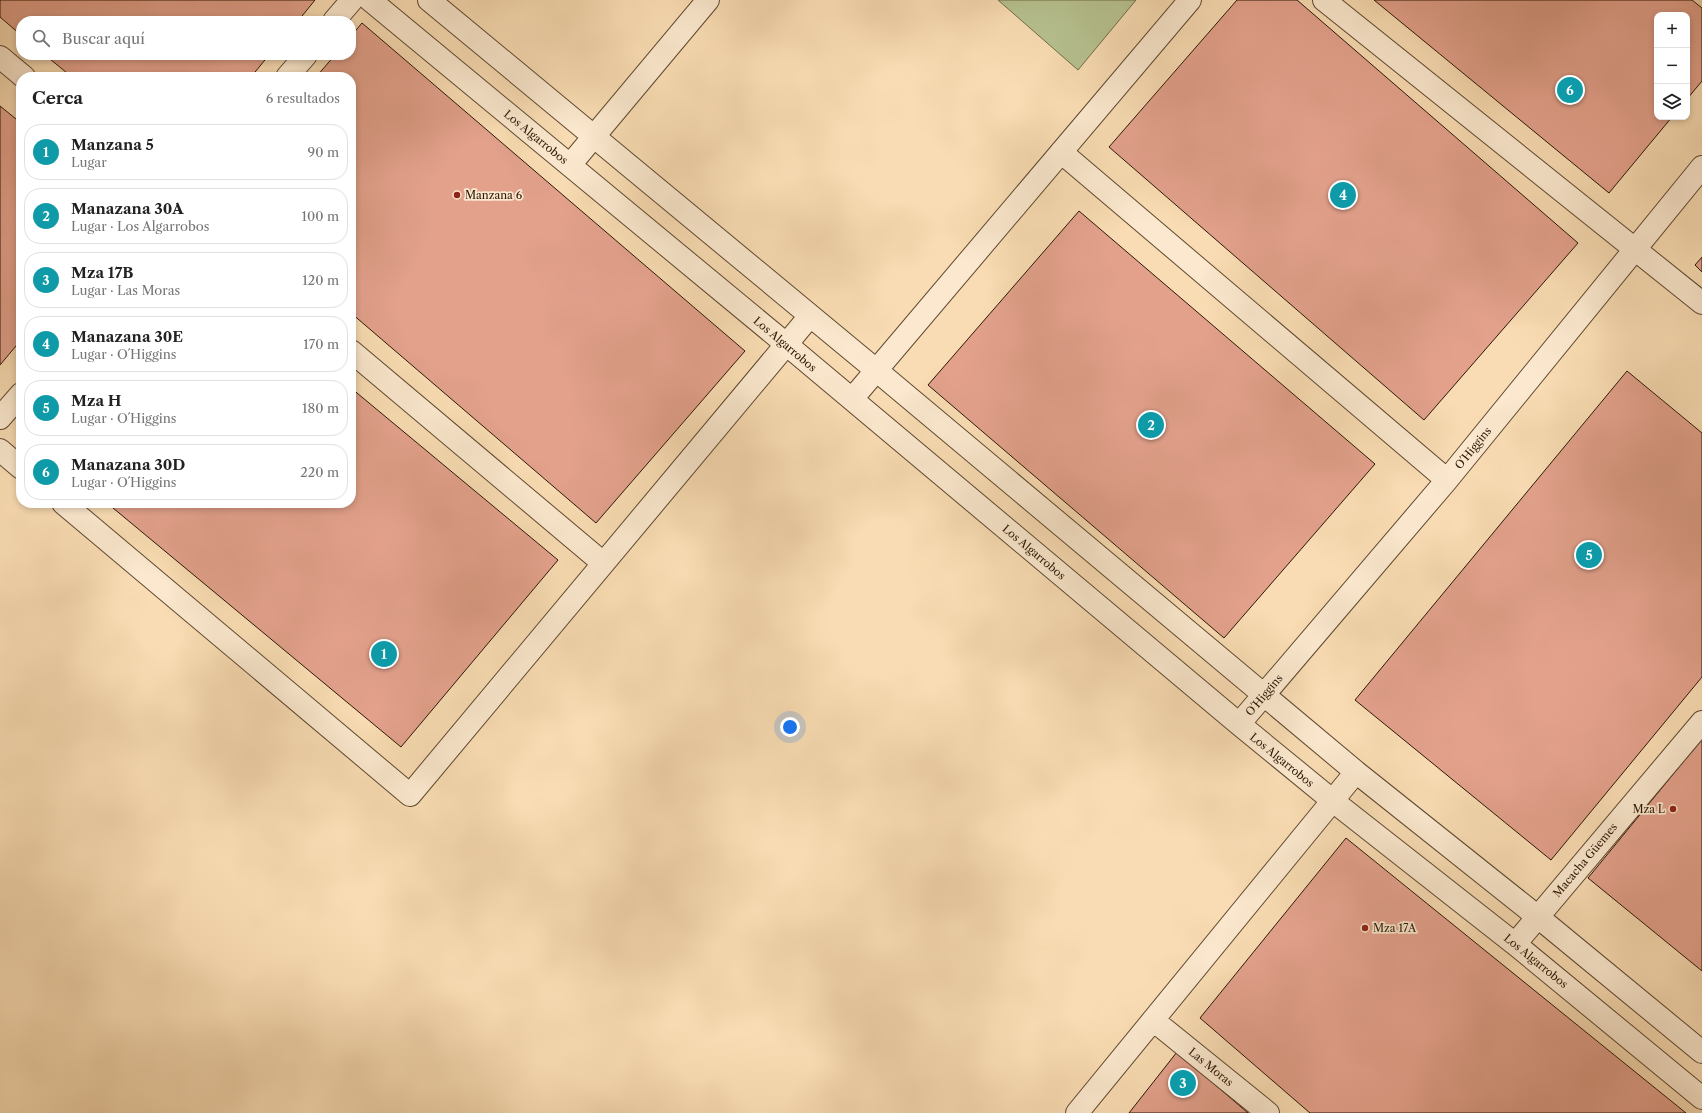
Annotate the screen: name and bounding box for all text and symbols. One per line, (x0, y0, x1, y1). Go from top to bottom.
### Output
map controls (1654, 12, 1690, 120)
button: + (1654, 12, 1690, 48)
search box (16, 16, 356, 60)
icon: search (30, 27, 52, 49)
text: Buscar aquí (62, 29, 145, 48)
button: − (1654, 48, 1690, 84)
pin: 6 (1557, 75, 1583, 105)
button: layers (1654, 84, 1690, 120)
text: Cerca (32, 88, 83, 108)
text: 6 resultados (266, 90, 340, 106)
street label: Los Algarrobos (501, 107, 571, 167)
text: Manzana 5 (71, 135, 154, 154)
text: 1 (43, 144, 49, 160)
text: 90 m (308, 144, 339, 160)
text: Lugar (71, 154, 107, 170)
pin: 4 (1330, 180, 1356, 210)
place label: Manzana 6 (465, 188, 523, 202)
marker: Manzana 6 (452, 190, 462, 200)
text: Manazana 30A (71, 199, 184, 218)
text: 2 (42, 208, 50, 224)
text: 100 m (301, 208, 339, 224)
text: Lugar · Los Algarrobos (71, 218, 209, 234)
text: Mza 17B (71, 263, 133, 282)
text: 3 (42, 272, 50, 288)
text: 120 m (302, 272, 339, 288)
text: Lugar · Las Moras (71, 282, 180, 298)
street label: Los Algarrobos (751, 313, 820, 375)
text: Manazana 30E (71, 327, 183, 346)
text: 4 (42, 336, 50, 352)
text: 170 m (303, 336, 339, 352)
text: Lugar · O´Higgins (71, 346, 177, 362)
text: Mza H (71, 391, 121, 410)
text: 5 (42, 400, 50, 416)
text: 180 m (302, 400, 339, 416)
text: Lugar · O´Higgins (71, 410, 177, 426)
pin: 2 (1138, 410, 1164, 440)
street label: O´Higgins (1452, 424, 1494, 472)
text: Manazana 30D (71, 455, 185, 474)
text: 6 (42, 464, 50, 480)
text: 220 m (300, 464, 339, 480)
text: Lugar · O´Higgins (71, 474, 177, 490)
street label: Los Algarrobos (1000, 521, 1069, 583)
pin: 5 (1576, 540, 1602, 570)
pin: 1 (371, 639, 397, 669)
street label: O´Higgins (1242, 671, 1286, 719)
your location (780, 717, 800, 737)
street label: Los Algarrobos (1247, 730, 1317, 790)
place label: Mza L (1632, 802, 1666, 816)
marker: Mza L (1668, 804, 1678, 814)
street label: Macacha Güemes (1550, 820, 1620, 900)
place label: Mza 17A (1373, 921, 1417, 935)
marker: Mza 17A (1360, 923, 1370, 933)
street label: Los Algarrobos (1501, 931, 1571, 991)
street label: Las Moras (1186, 1045, 1236, 1089)
pin: 3 (1170, 1068, 1196, 1098)

